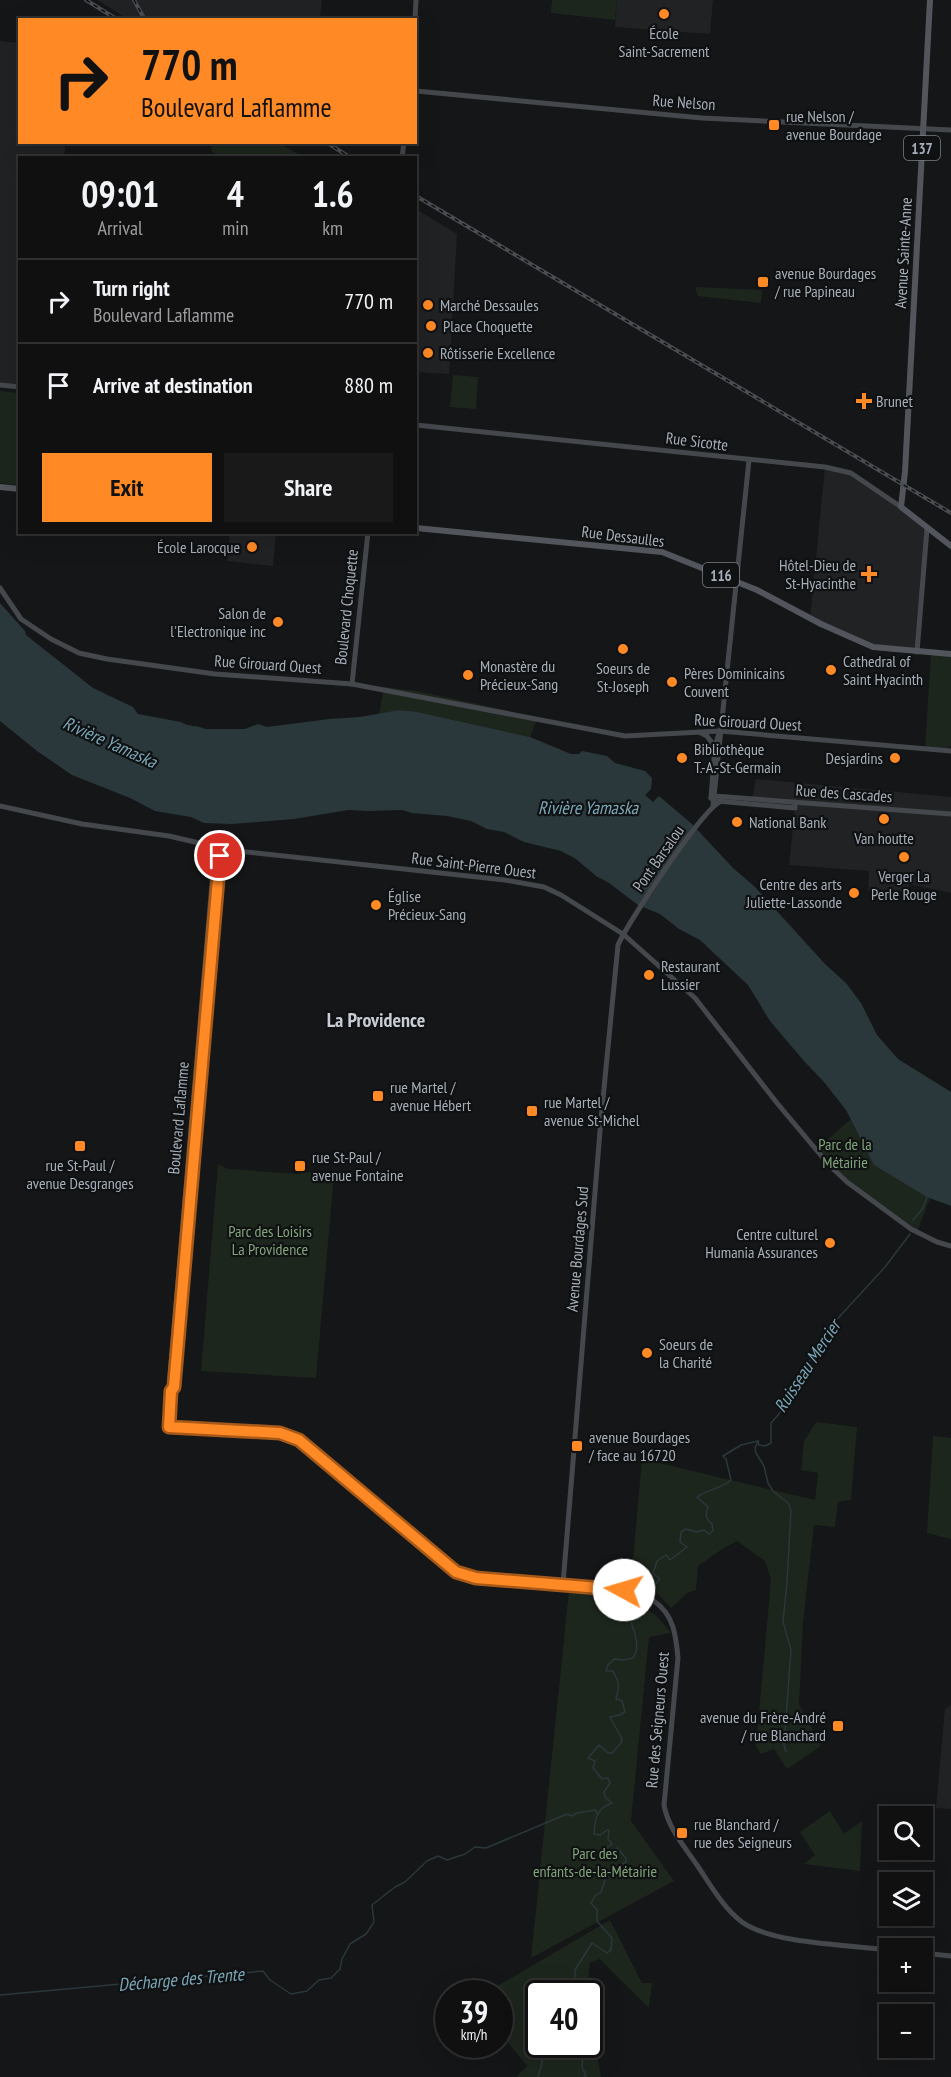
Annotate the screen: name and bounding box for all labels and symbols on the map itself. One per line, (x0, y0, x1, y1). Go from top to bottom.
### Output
marker: École Saint-Sacrement (657, 7, 671, 21)
place label: École Saint-Sacrement (619, 23, 710, 61)
street label: Rue Nelson (652, 90, 716, 114)
place label: rue Nelson / avenue Bourdage (786, 106, 882, 144)
marker: rue Nelson / avenue Bourdage (767, 118, 781, 132)
road number: 137 (904, 136, 940, 160)
street label: Avenue Sainte-Anne (890, 197, 916, 309)
place label: avenue Bourdages / rue Papineau (774, 263, 876, 301)
marker: avenue Bourdages / rue Papineau (756, 275, 770, 289)
place label: Marché Dessaules (440, 295, 539, 315)
marker: Marché Dessaules (421, 298, 435, 312)
place label: Place Choquette (443, 316, 533, 336)
marker: Place Choquette (424, 319, 438, 333)
place label: Rôtisserie Excellence (440, 343, 555, 363)
marker: Rôtisserie Excellence (421, 346, 435, 360)
place label: Brunet (876, 391, 913, 411)
marker: Brunet (857, 394, 871, 408)
street label: Rue Sicotte (665, 427, 729, 455)
street label: Rue Dessaulles (580, 521, 666, 551)
place label: École Larocque (157, 537, 240, 557)
marker: École Larocque (245, 540, 259, 554)
street label: Boulevard Choquette (330, 548, 362, 666)
place label: Hôtel-Dieu de St-Hyacinthe (779, 555, 856, 593)
road number: 116 (703, 563, 739, 587)
marker: Hôtel-Dieu de St-Hyacinthe (860, 565, 878, 583)
place label: Salon de l'Electronique inc (170, 603, 266, 641)
marker: Salon de l'Electronique inc (271, 615, 285, 629)
marker: Soeurs de St-Joseph (616, 642, 630, 656)
street label: Rue Girouard Ouest (214, 650, 323, 678)
place label: Cathedral of Saint Hyacinth (843, 651, 923, 689)
place label: Monastère du Précieux-Sang (480, 656, 558, 694)
place label: Soeurs de St-Joseph (596, 658, 650, 696)
place label: Pères Dominicains Couvent (684, 663, 785, 701)
marker: Cathedral of Saint Hyacinth (824, 663, 838, 677)
marker: Monastère du Précieux-Sang (461, 668, 475, 682)
marker: Pères Dominicains Couvent (665, 675, 679, 689)
street label: Rue Girouard Ouest (694, 709, 803, 735)
water label: Rivière Yamaska (60, 711, 161, 773)
place label: Bibliothèque T.-A.-St-Germain (694, 739, 781, 777)
place label: Desjardins (826, 748, 883, 768)
marker: Bibliothèque T.-A.-St-Germain (675, 751, 689, 765)
marker: Desjardins (888, 751, 902, 765)
street label: Rue des Cascades (795, 780, 893, 806)
water label: Rivière Yamaska (538, 796, 639, 819)
place label: National Bank (749, 812, 827, 832)
marker: Van houtte (877, 812, 891, 826)
marker: National Bank (730, 815, 744, 829)
street label: Pont Barsalou (628, 821, 688, 895)
place label: Van houtte (853, 828, 914, 848)
pin (194, 830, 245, 881)
street label: Rue Saint-Pierre Ouest (411, 847, 538, 883)
marker: Verger La Perle Rouge (897, 850, 911, 864)
place label: Verger La Perle Rouge (871, 866, 937, 904)
place label: Centre des arts Juliette-Lassonde (745, 874, 842, 912)
place label: Église Précieux-Sang (388, 886, 466, 924)
marker: Centre des arts Juliette-Lassonde (847, 886, 861, 900)
marker: Église Précieux-Sang (369, 898, 383, 912)
place label: Restaurant Lussier (661, 956, 721, 994)
marker: Restaurant Lussier (642, 968, 656, 982)
district label: La Providence (327, 1007, 425, 1033)
street label: Boulevard Laflamme (163, 1061, 193, 1175)
place label: rue Martel / avenue Hébert (390, 1077, 472, 1115)
marker: rue Martel / avenue Hébert (371, 1089, 385, 1103)
place label: rue Martel / avenue St-Michel (544, 1092, 640, 1130)
marker: rue Martel / avenue St-Michel (525, 1104, 539, 1118)
park label: Parc de la Métairie (818, 1134, 872, 1172)
marker: rue St-Paul / avenue Desgranges (73, 1139, 87, 1153)
place label: rue St-Paul / avenue Fontaine (312, 1147, 404, 1185)
place label: rue St-Paul / avenue Desgranges (26, 1155, 134, 1193)
marker: rue St-Paul / avenue Fontaine (293, 1159, 307, 1173)
street label: Avenue Bourdages Sud (562, 1185, 592, 1313)
park label: Parc des Loisirs La Providence (228, 1221, 312, 1259)
place label: Centre culturel Humania Assurances (705, 1224, 818, 1262)
marker: Centre culturel Humania Assurances (823, 1236, 837, 1250)
water label: Ruisseau Mercier (769, 1313, 847, 1416)
place label: Soeurs de la Charité (659, 1334, 713, 1372)
marker: Soeurs de la Charité (640, 1346, 654, 1360)
place label: avenue Bourdages / face au 16720 (588, 1427, 690, 1465)
marker: avenue Bourdages / face au 16720 (570, 1439, 584, 1453)
position arrow (592, 1558, 656, 1622)
street label: Rue des Seigneurs Ouest (641, 1650, 673, 1789)
place label: avenue du Frère-André / rue Blanchard (700, 1707, 826, 1745)
marker: avenue du Frère-André / rue Blanchard (831, 1719, 845, 1733)
place label: rue Blanchard / rue des Seigneurs (694, 1814, 792, 1852)
marker: rue Blanchard / rue des Seigneurs (675, 1826, 689, 1840)
park label: Parc des enfants-de-la-Métairie (533, 1843, 657, 1881)
water label: Décharge des Trente (117, 1962, 246, 1996)
speed limit sign: 40 (525, 1980, 603, 2058)

